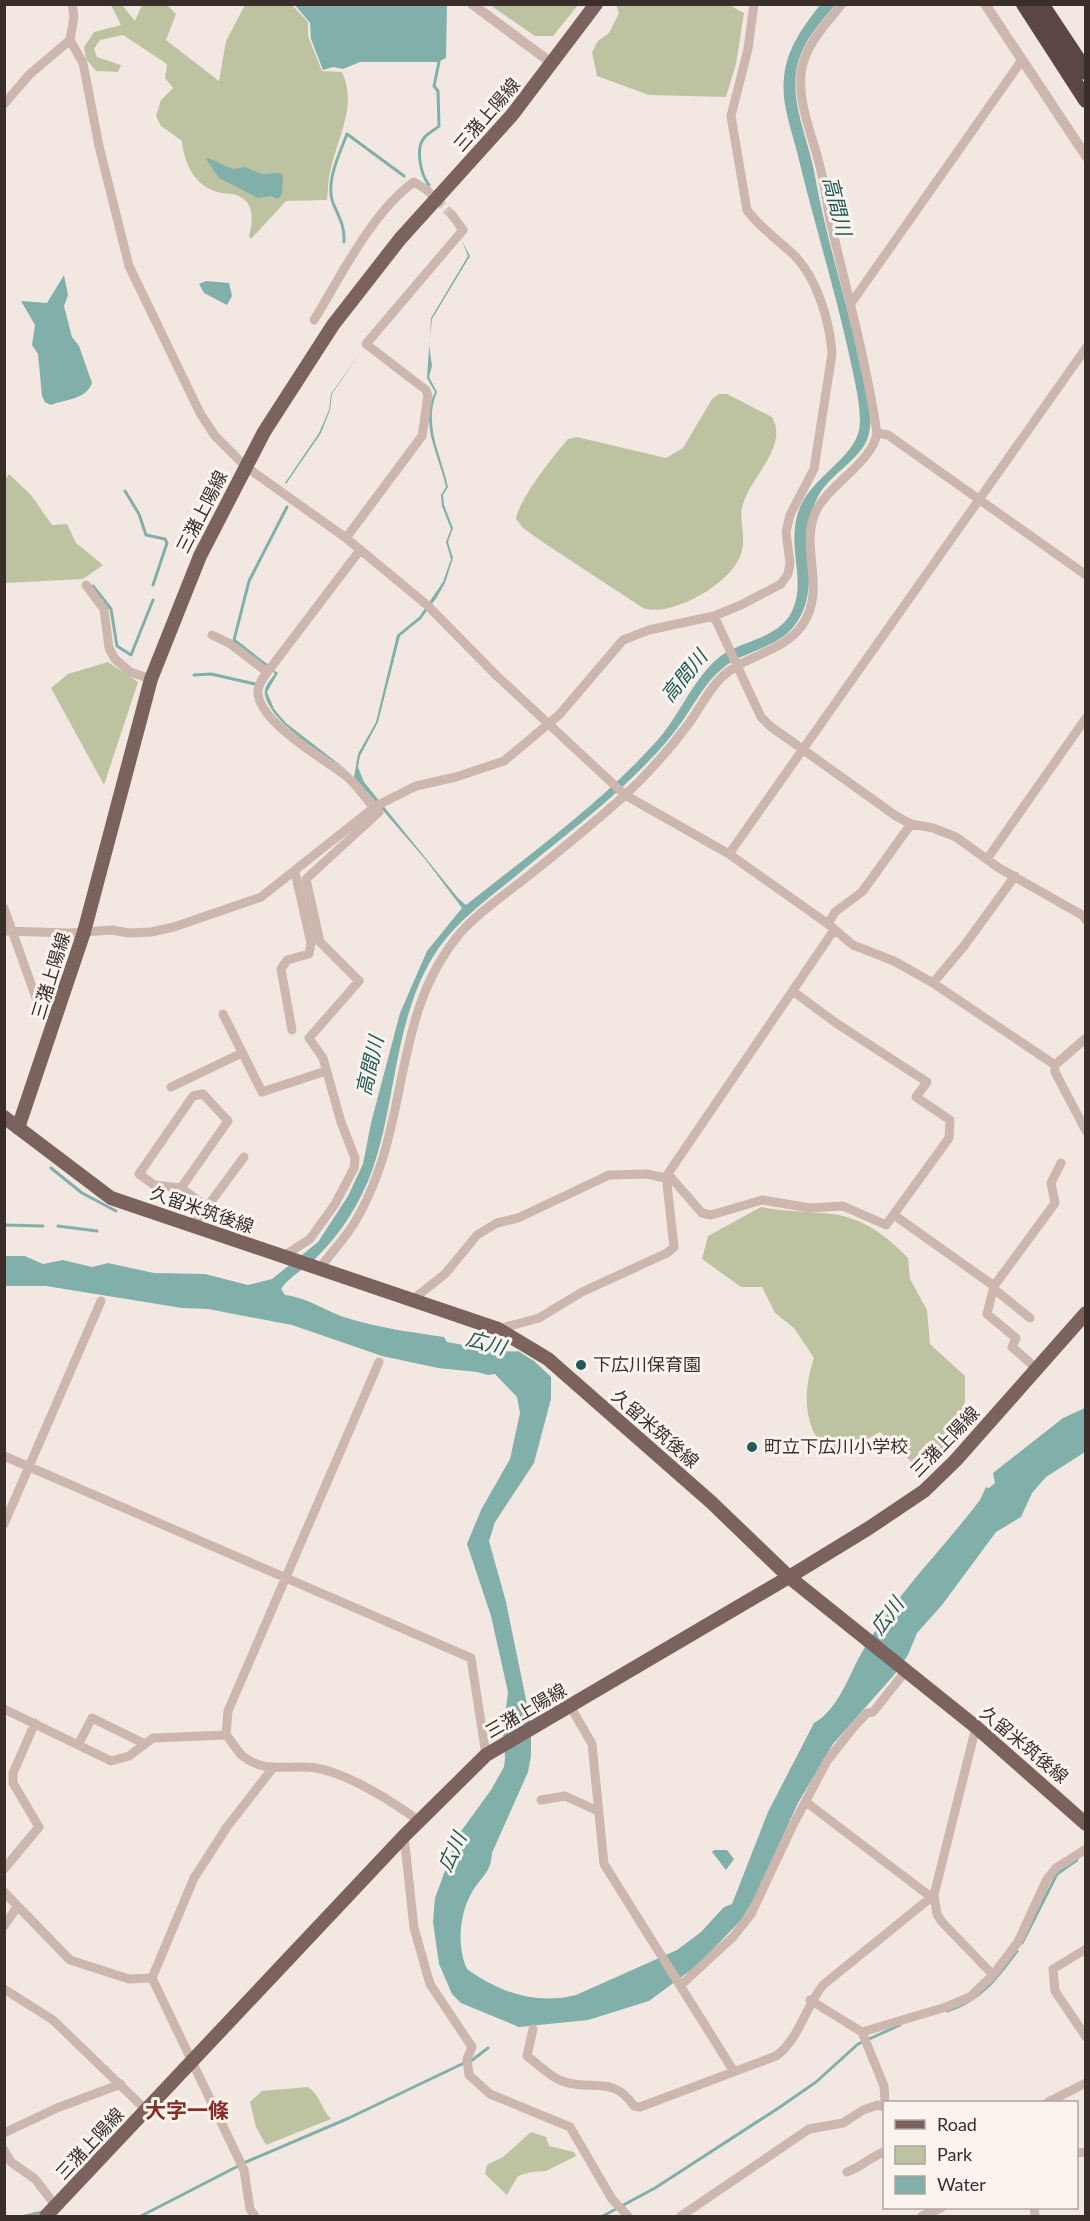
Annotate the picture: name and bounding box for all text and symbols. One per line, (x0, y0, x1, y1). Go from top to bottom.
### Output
street label: 三潴上陽線 (448, 73, 524, 156)
water label: 高間川 (819, 174, 857, 240)
street label: 三潴上陽線 (171, 466, 231, 557)
water label: 高間川 (655, 643, 713, 706)
street label: 三潴上陽線 (26, 929, 74, 1022)
water label: 高間川 (351, 1032, 388, 1098)
street label: 久留米筑後線 (148, 1181, 257, 1237)
water label: 広川 (464, 1325, 511, 1359)
place label: 下広川保育園 (593, 1353, 701, 1375)
marker: 下広川保育園 (574, 1358, 588, 1372)
street label: 久留米筑後線 (608, 1385, 704, 1472)
street label: 三潴上陽線 (905, 1401, 983, 1481)
place label: 町立下広川小学校 (764, 1435, 908, 1457)
marker: 町立下広川小学校 (745, 1440, 759, 1454)
water label: 広川 (865, 1591, 909, 1639)
street label: 三潴上陽線 (481, 1678, 570, 1742)
street label: 久留米筑後線 (976, 1701, 1073, 1787)
water label: 広川 (432, 1827, 471, 1875)
district label: 大字一條 (145, 2097, 229, 2122)
legend (883, 2101, 1078, 2209)
street label: 三潴上陽線 (51, 2103, 128, 2184)
text: Road (937, 2113, 977, 2135)
text: Park (937, 2143, 973, 2165)
text: Water (937, 2173, 986, 2195)

